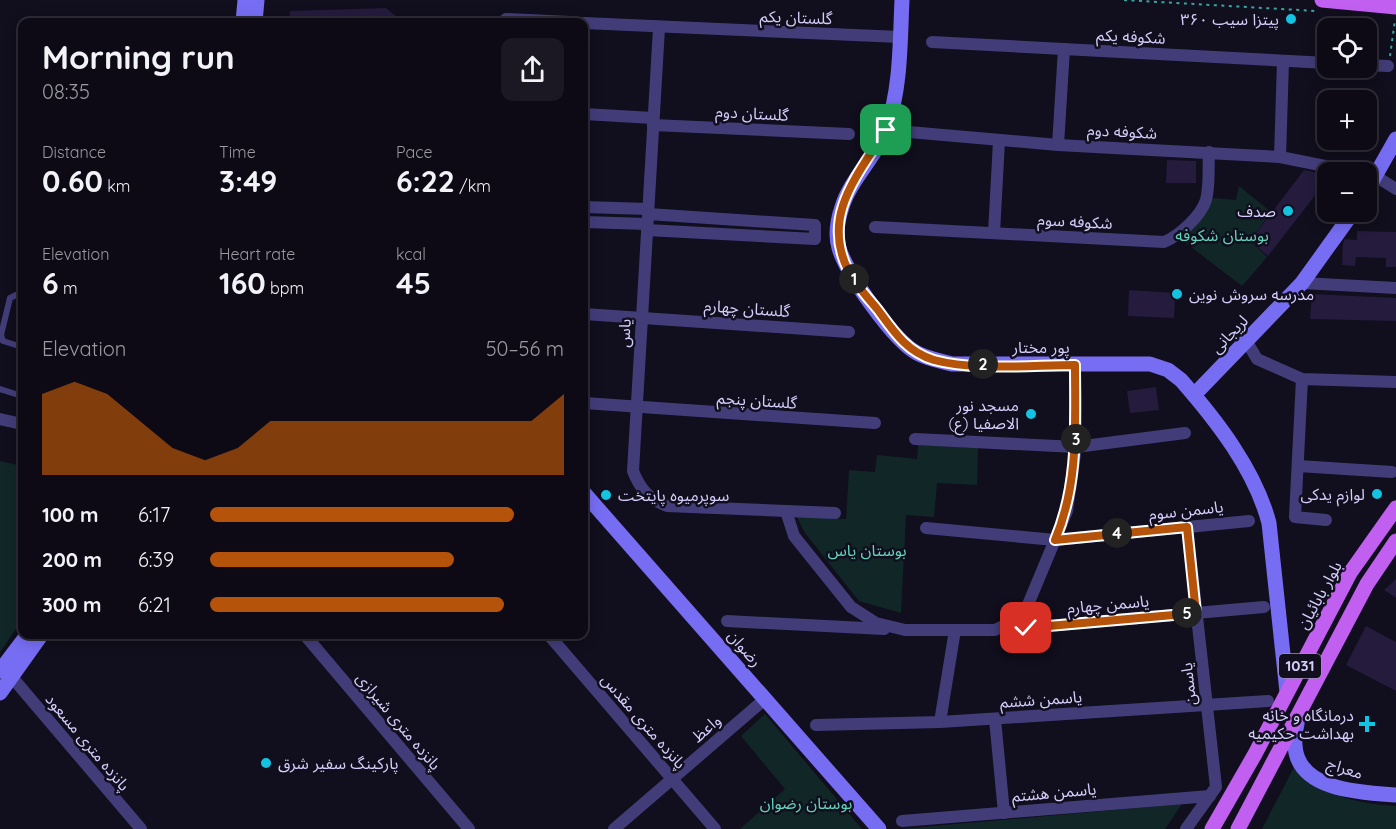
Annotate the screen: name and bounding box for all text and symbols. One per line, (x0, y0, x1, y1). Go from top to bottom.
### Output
street label: گلستان یکم (759, 6, 833, 31)
place label: پیتزا سیب ٣۶٠ (1180, 9, 1279, 30)
marker: پیتزا سیب ٣۶٠ (1284, 12, 1298, 26)
map controls (1317, 18, 1377, 222)
button: locate (1317, 18, 1377, 78)
street label: شکوفه یکم (1096, 24, 1166, 51)
text: Morning run (42, 36, 235, 77)
button: share (501, 38, 564, 101)
text: 08:35 (42, 79, 90, 104)
button: + (1317, 90, 1377, 150)
street label: گلستان دوم (715, 101, 790, 128)
pin (860, 104, 911, 155)
icon: arrive (869, 113, 902, 146)
street label: شکوفه دوم (1086, 119, 1158, 146)
text: Distance (42, 142, 106, 162)
text: Time (219, 142, 256, 162)
text: Pace (396, 142, 432, 162)
text: 0.60 (42, 162, 103, 200)
text: 3:49 (219, 162, 277, 200)
text: 6:22 (396, 162, 455, 200)
button: − (1317, 162, 1377, 222)
text: km (103, 176, 130, 196)
text: /km (455, 176, 491, 196)
place label: صدف (1237, 201, 1276, 221)
marker: صدف (1281, 204, 1295, 218)
street label: شکوفه سوم (1037, 209, 1113, 236)
park label: بوستان شکوفه (1175, 225, 1269, 245)
text: Elevation (42, 244, 109, 264)
text: Heart rate (219, 244, 295, 264)
text: kcal (396, 244, 426, 264)
text: 6 (42, 264, 59, 302)
text: 160 (219, 264, 266, 302)
text: 45 (396, 264, 431, 302)
pin: 1 (839, 264, 869, 294)
text: 1 (851, 269, 857, 289)
text: m (59, 278, 78, 298)
text: bpm (266, 278, 304, 298)
place label: مدرسه سروش نوین (1189, 284, 1314, 304)
marker: مدرسه سروش نوین (1170, 287, 1184, 301)
street label: گلستان چهارم (703, 295, 791, 324)
street label: لریجانی (1206, 311, 1252, 357)
street label: یاس (613, 318, 635, 348)
text: Elevation (42, 336, 126, 361)
text: 50–56 m (486, 336, 564, 361)
street label: پور مختار (1011, 337, 1070, 358)
pin: 2 (968, 349, 998, 379)
text: 2 (978, 354, 988, 374)
street label: گلستان پنجم (716, 387, 798, 416)
place label: مسجد نور الاصفیا (ع) (948, 395, 1019, 436)
marker: مسجد نور الاصفیا (ع) (1024, 407, 1038, 421)
pin: 3 (1061, 424, 1091, 454)
text: 3 (1072, 429, 1080, 449)
place label: لوازم یدکی (1300, 484, 1365, 507)
place label: سوپرمیوه پایتخت (618, 485, 729, 506)
marker: لوازم یدکی (1370, 487, 1384, 501)
marker: سوپرمیوه پایتخت (599, 488, 613, 502)
street label: یاسمن سوم (1148, 496, 1225, 527)
text: 100 m (42, 502, 98, 527)
text: 6:17 (138, 502, 170, 527)
pin: 4 (1102, 518, 1132, 548)
text: 4 (1112, 523, 1122, 543)
park label: بوستان یاس (827, 540, 907, 560)
text: 200 m (42, 547, 102, 572)
text: 6:39 (138, 547, 174, 572)
street label: بلوار بابائیان (1292, 558, 1346, 632)
street label: یاسمن چهارم (1066, 590, 1150, 621)
text: 300 m (42, 592, 101, 617)
text: 6:21 (138, 592, 171, 617)
pin: 5 (1172, 598, 1202, 628)
pin (1000, 602, 1051, 653)
text: 5 (1182, 603, 1192, 623)
icon: check (1009, 611, 1042, 644)
street label: رضوان (724, 626, 766, 670)
road number: 1031 (1279, 654, 1321, 678)
street label: یاسمن (1176, 662, 1200, 706)
street label: پانزده متری شیرازی (351, 668, 446, 775)
street label: پانزده متری مقدس (596, 669, 691, 773)
street label: یاسمن ششم (999, 686, 1083, 715)
street label: پانزده متری مسعود (41, 689, 134, 795)
place label: درمانگاه و خانه بهداشت حکیمیه (1248, 705, 1354, 743)
street label: واعظ (687, 710, 725, 746)
marker: درمانگاه و خانه بهداشت حکیمیه (1358, 715, 1376, 733)
place label: پارکینگ سفیر شرق (278, 753, 399, 774)
street label: معراج (1324, 753, 1365, 786)
marker: پارکینگ سفیر شرق (259, 756, 273, 770)
street label: یاسمن هشتم (1011, 778, 1097, 809)
park label: بوستان رضوان (760, 793, 852, 813)

